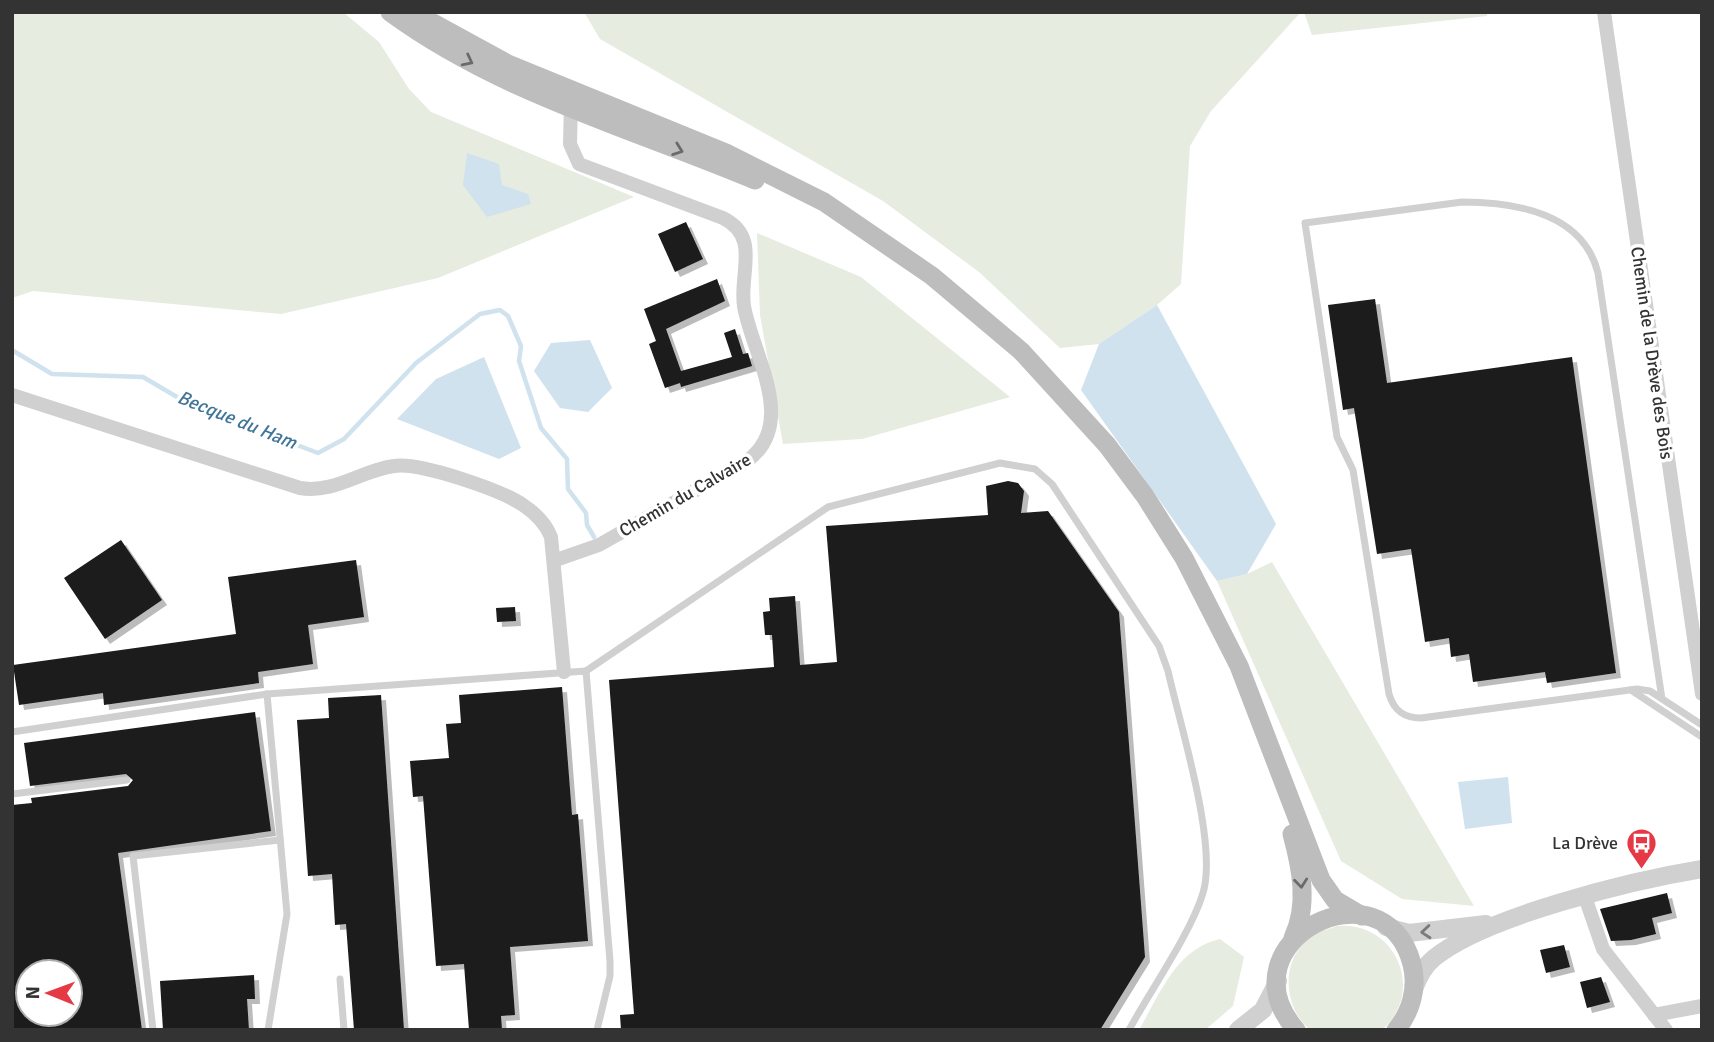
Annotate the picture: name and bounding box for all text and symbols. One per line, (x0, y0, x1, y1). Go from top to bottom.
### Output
one-way arrow (461, 53, 473, 67)
one-way arrow (671, 141, 683, 155)
street label: Chemin de la Drève des Bois (1626, 245, 1678, 461)
water label: Becque du Ham (174, 385, 301, 455)
street label: Chemin du Calvaire (615, 448, 755, 542)
bus stop icon: La Drève (1624, 826, 1658, 870)
place label: La Drève (1552, 832, 1618, 854)
one-way arrow (1293, 877, 1308, 888)
one-way arrow (1421, 924, 1432, 939)
north arrow (14, 958, 84, 1028)
text: N (21, 986, 45, 1000)

